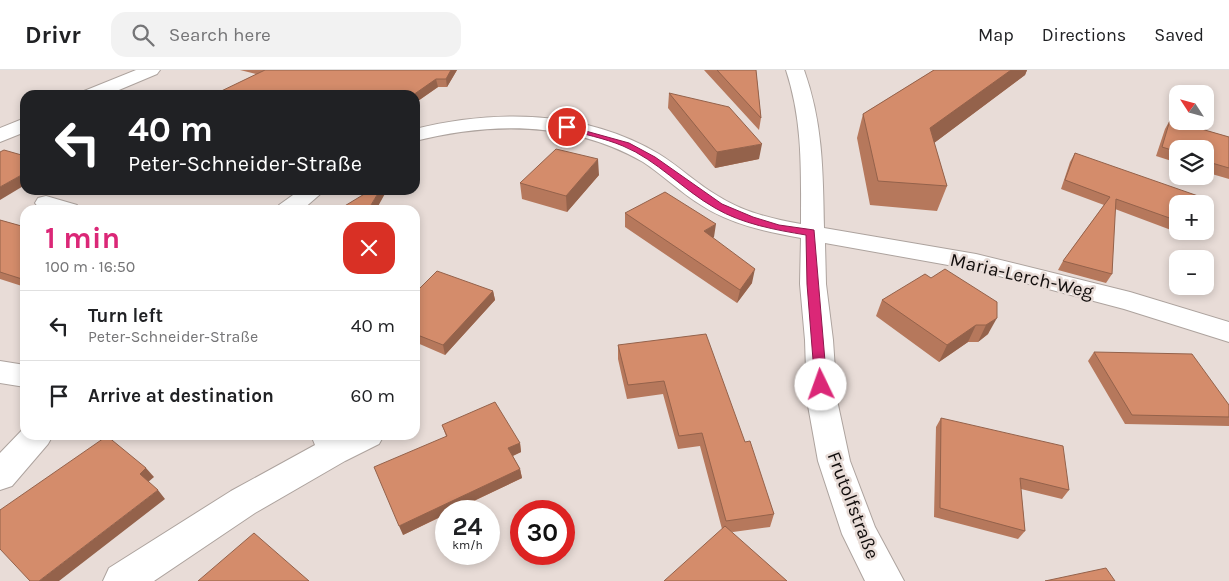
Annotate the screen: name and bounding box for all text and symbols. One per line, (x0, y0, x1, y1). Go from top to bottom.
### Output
search box (111, 12, 461, 57)
text: Drivr (25, 21, 81, 49)
icon: search (129, 21, 157, 49)
text: Search here (169, 24, 271, 46)
text: Map (978, 24, 1014, 46)
text: Directions (1042, 24, 1126, 46)
text: Saved (1154, 24, 1204, 46)
north arrow (1169, 85, 1214, 130)
map controls (1169, 85, 1214, 295)
pin (546, 106, 588, 148)
text: 40 m (128, 109, 213, 150)
icon: left (45, 110, 110, 175)
icon: arrive (553, 113, 581, 141)
button: layers (1169, 140, 1214, 185)
text: Peter-Schneider-Straße (128, 151, 362, 177)
button: + (1169, 195, 1214, 240)
text: 1 min (45, 220, 120, 256)
button: close (343, 222, 395, 274)
street label: Maria-Lerch-Weg (948, 249, 1096, 303)
button: − (1169, 250, 1214, 295)
text: 100 m · 16:50 (45, 257, 135, 276)
text: Turn left (88, 305, 163, 327)
icon: left (45, 312, 73, 340)
text: 40 m (351, 315, 395, 337)
text: Peter-Schneider-Straße (88, 327, 258, 346)
position arrow (794, 358, 846, 410)
icon: arrive (45, 382, 73, 410)
text: Arrive at destination (88, 385, 274, 407)
text: 60 m (351, 385, 395, 407)
street label: Frutolfstraße (823, 449, 884, 562)
speed limit sign: 30 (510, 500, 575, 565)
text: 24 (452, 512, 483, 541)
text: km/h (452, 538, 483, 552)

